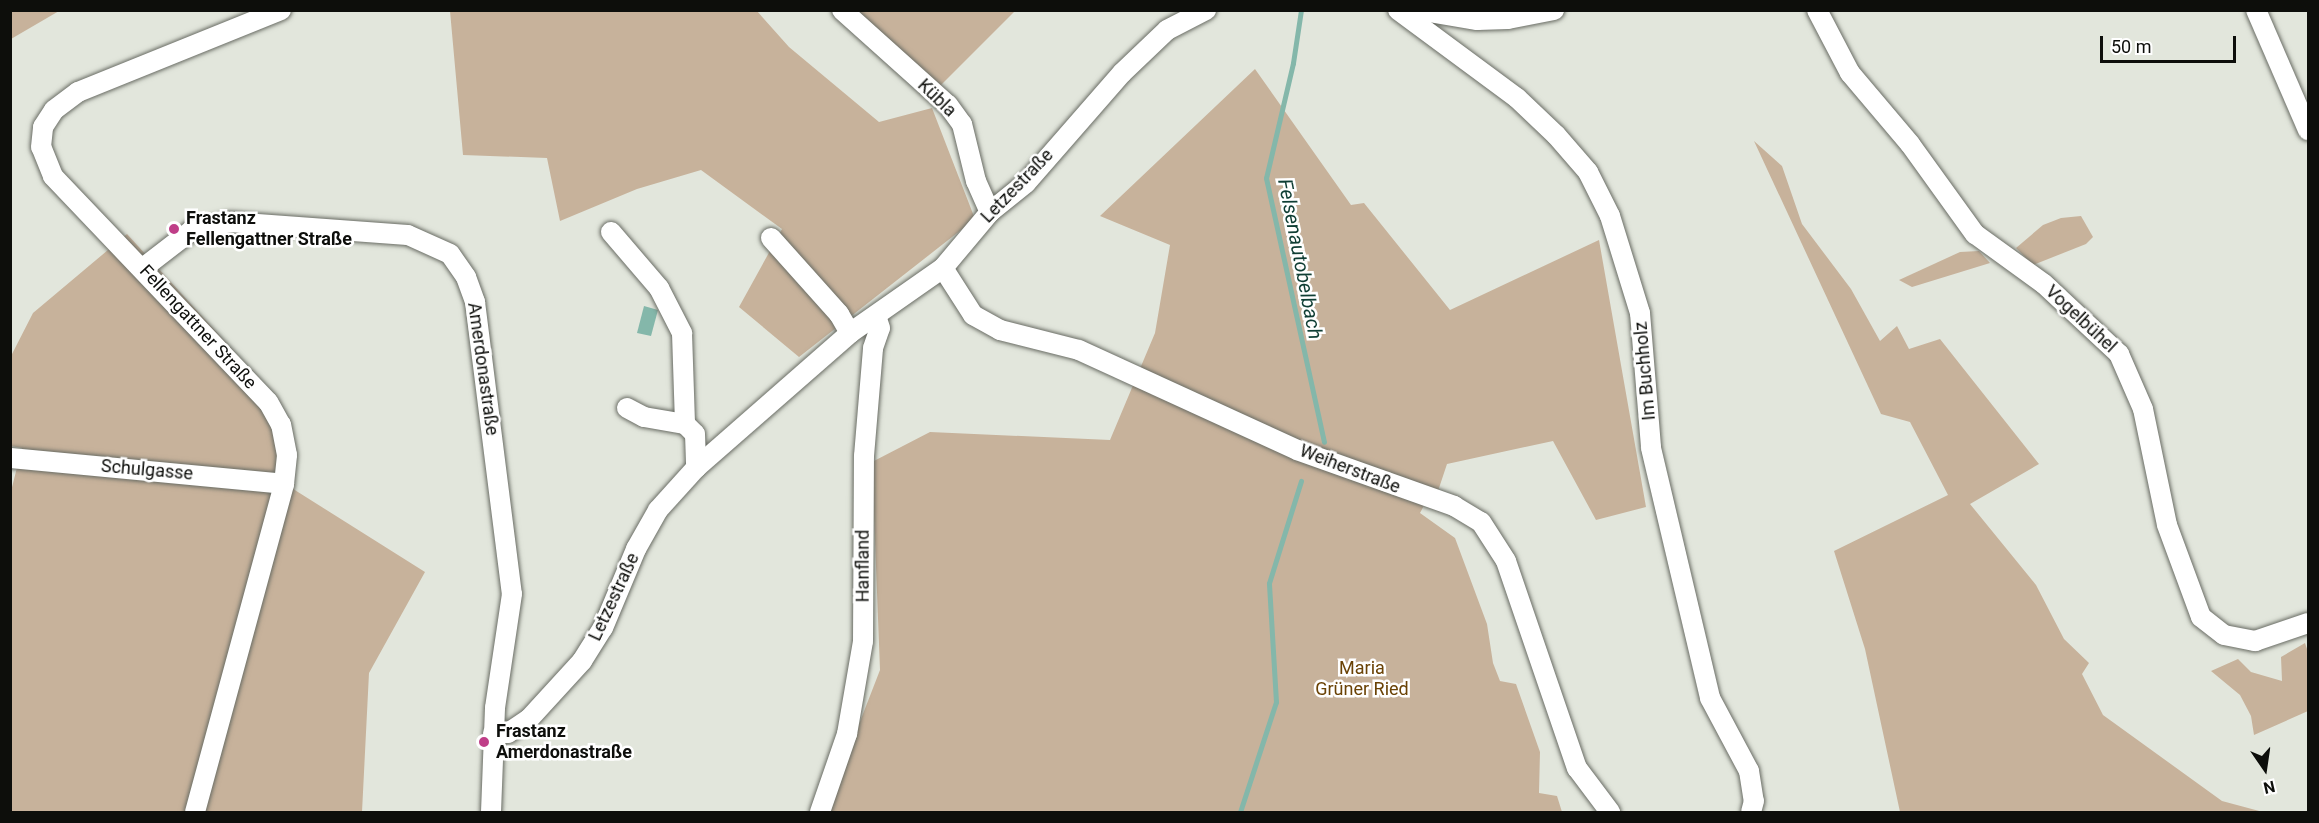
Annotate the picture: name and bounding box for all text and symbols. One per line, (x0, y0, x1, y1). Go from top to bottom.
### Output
scale bar (2103, 24, 2240, 62)
text: 50 m (2111, 36, 2151, 57)
street label: Kübla (913, 75, 961, 121)
street label: Letzestraße (976, 145, 1058, 227)
water label: Felsenautobelbach (1273, 177, 1327, 341)
place label: Frastanz Fellengattner Straße (186, 208, 352, 250)
marker: Frastanz Fellengattner Straße (167, 222, 181, 236)
street label: Fellengattner Straße (135, 261, 261, 393)
street label: Vogelbühel (2041, 281, 2121, 357)
street label: Amerdonastraße (463, 301, 503, 437)
street label: Im Buchholz (1630, 321, 1660, 421)
street label: Weiherstraße (1297, 440, 1403, 498)
street label: Schulgasse (100, 455, 194, 485)
street label: Hanfland (852, 530, 874, 602)
street label: Letzestraße (584, 550, 644, 644)
park label: Maria Grüner Ried (1315, 658, 1409, 700)
place label: Frastanz Amerdonastraße (496, 721, 632, 764)
marker: Frastanz Amerdonastraße (477, 735, 491, 749)
north arrow (2235, 739, 2295, 799)
text: N (2262, 776, 2277, 798)

